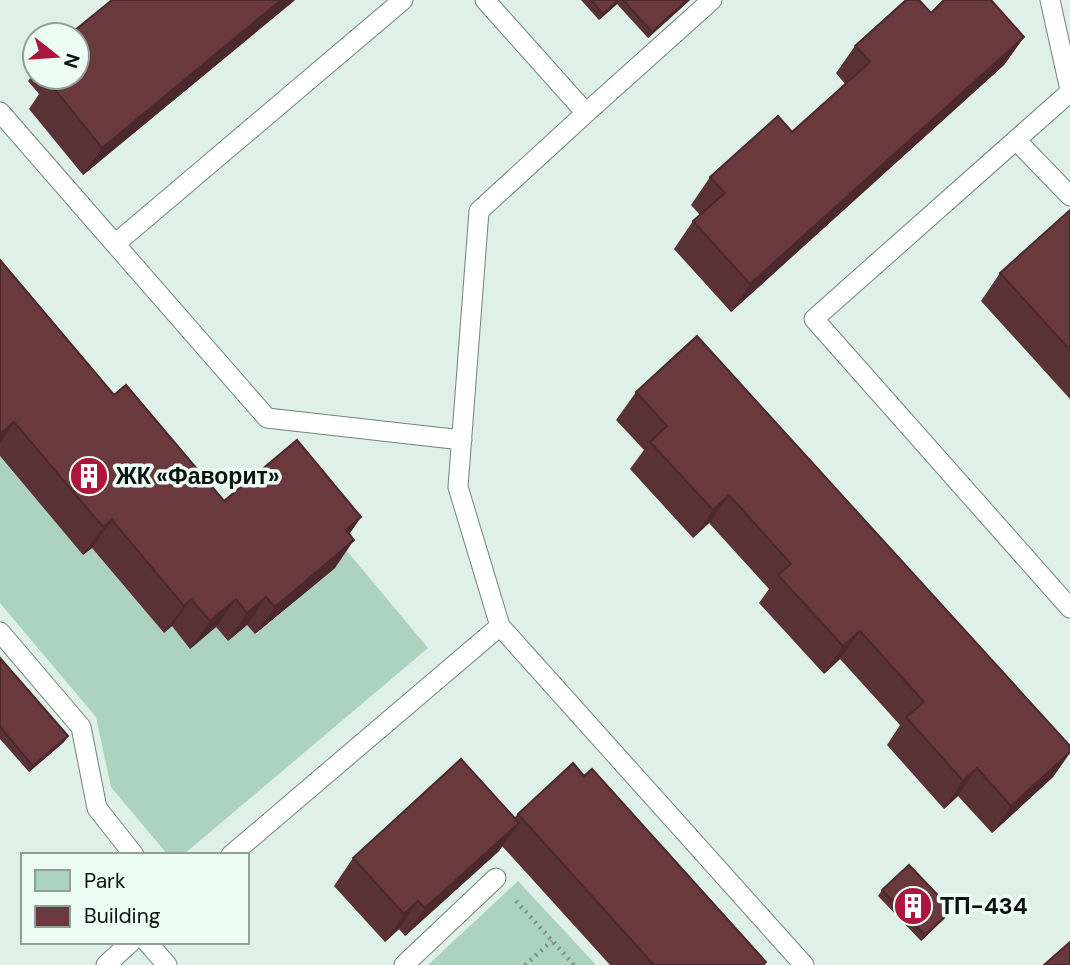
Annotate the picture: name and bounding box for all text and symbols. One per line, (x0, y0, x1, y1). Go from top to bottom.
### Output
north arrow (21, 21, 91, 91)
text: N (58, 51, 86, 71)
building icon: ЖК «Фаворит» (68, 455, 110, 497)
place label: ЖК «Фаворит» (115, 461, 280, 491)
legend (21, 853, 248, 944)
text: Park (84, 867, 126, 895)
building icon: ТП-434 (892, 885, 934, 927)
place label: ТП-434 (940, 891, 1028, 921)
text: Building (84, 902, 161, 930)

